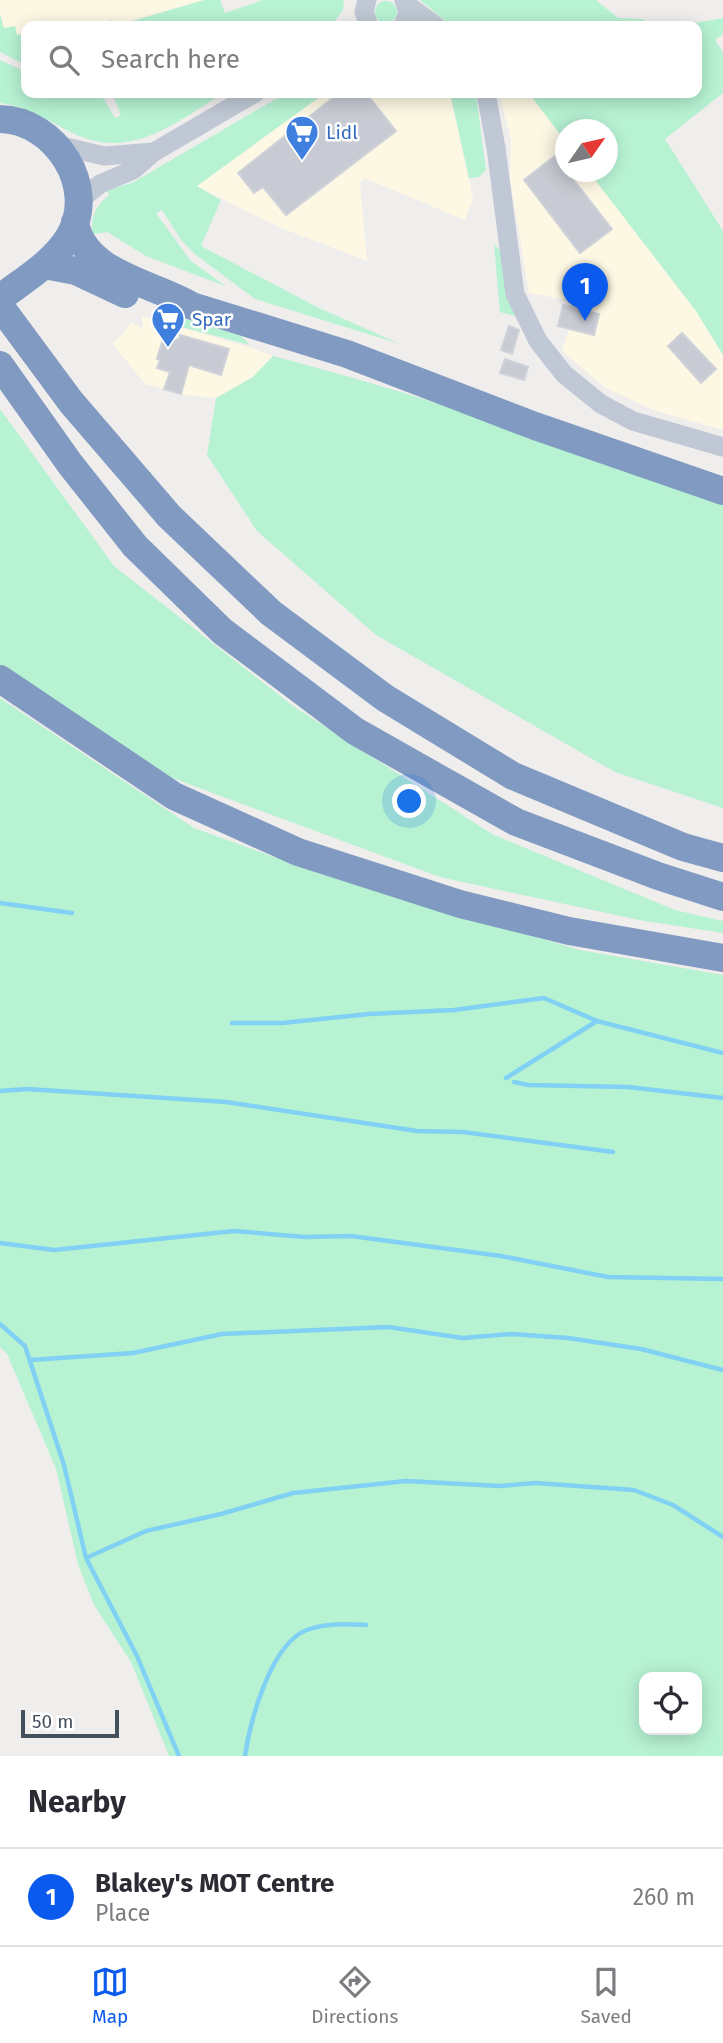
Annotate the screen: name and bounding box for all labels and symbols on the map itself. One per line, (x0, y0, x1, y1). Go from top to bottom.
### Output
supermarket icon: Lidl (283, 113, 321, 162)
north arrow (555, 119, 618, 182)
place label: Lidl (326, 121, 358, 144)
pin: 1 (562, 263, 608, 321)
supermarket icon: Spar (149, 300, 187, 349)
place label: Spar (192, 308, 232, 331)
your location (392, 784, 426, 818)
scale bar (21, 1707, 119, 1739)

